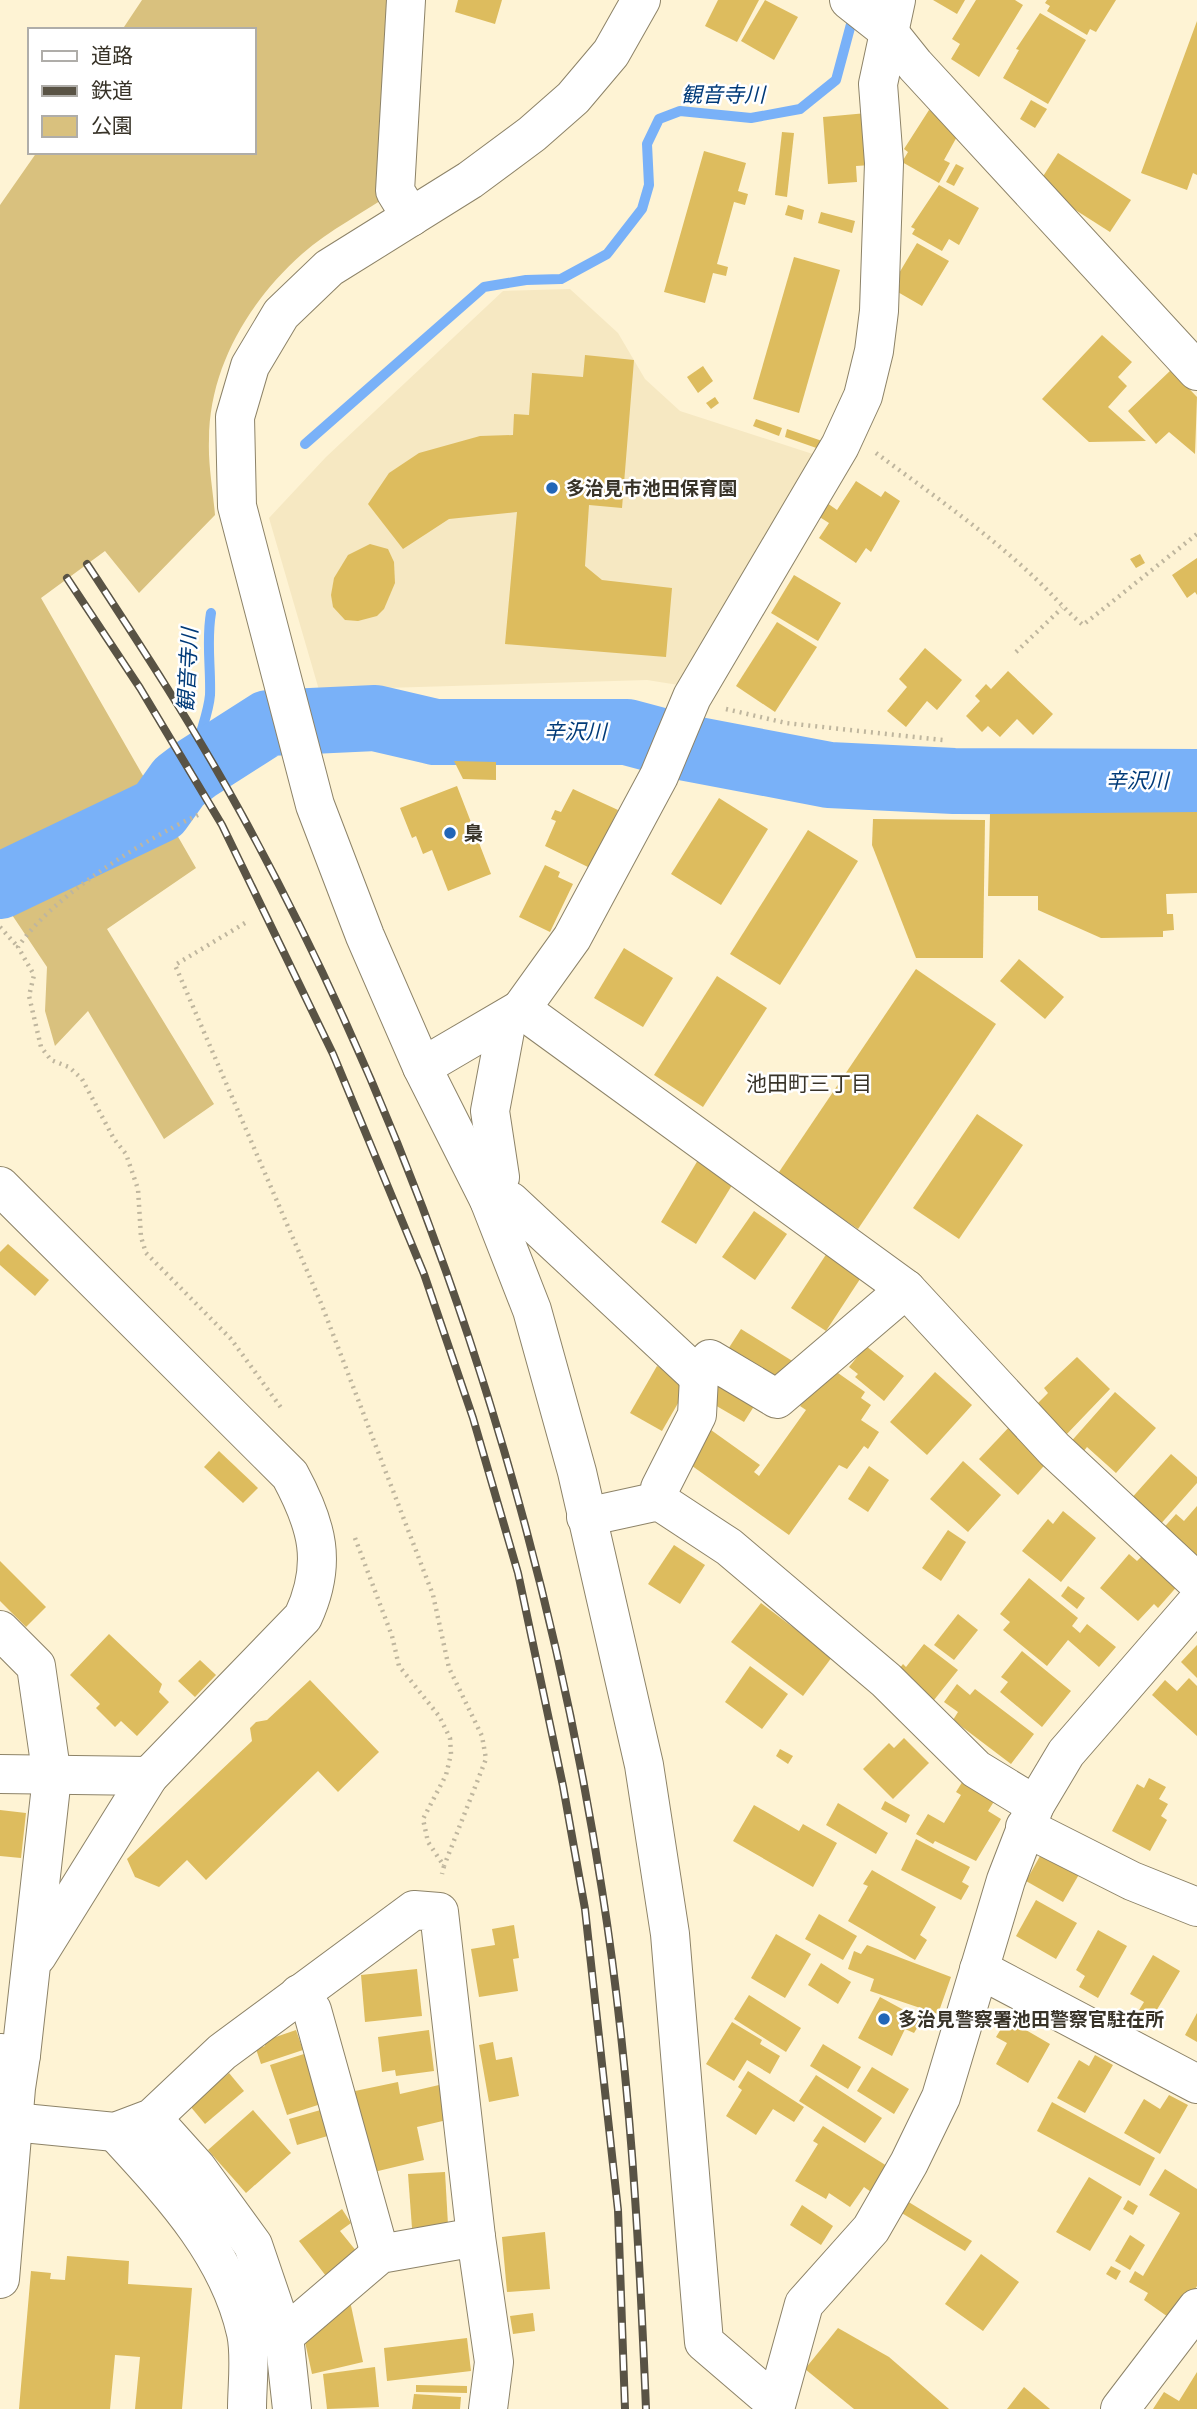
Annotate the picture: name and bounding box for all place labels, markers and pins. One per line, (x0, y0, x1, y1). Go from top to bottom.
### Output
place label: 多治見市池田保育園 (566, 477, 737, 500)
marker: 多治見市池田保育園 (544, 480, 560, 496)
place label: 梟 (464, 822, 483, 845)
marker: 梟 (442, 825, 458, 841)
place label: 多治見警察署池田警察官駐在所 (898, 2008, 1164, 2031)
marker: 多治見警察署池田警察官駐在所 (876, 2011, 892, 2027)

